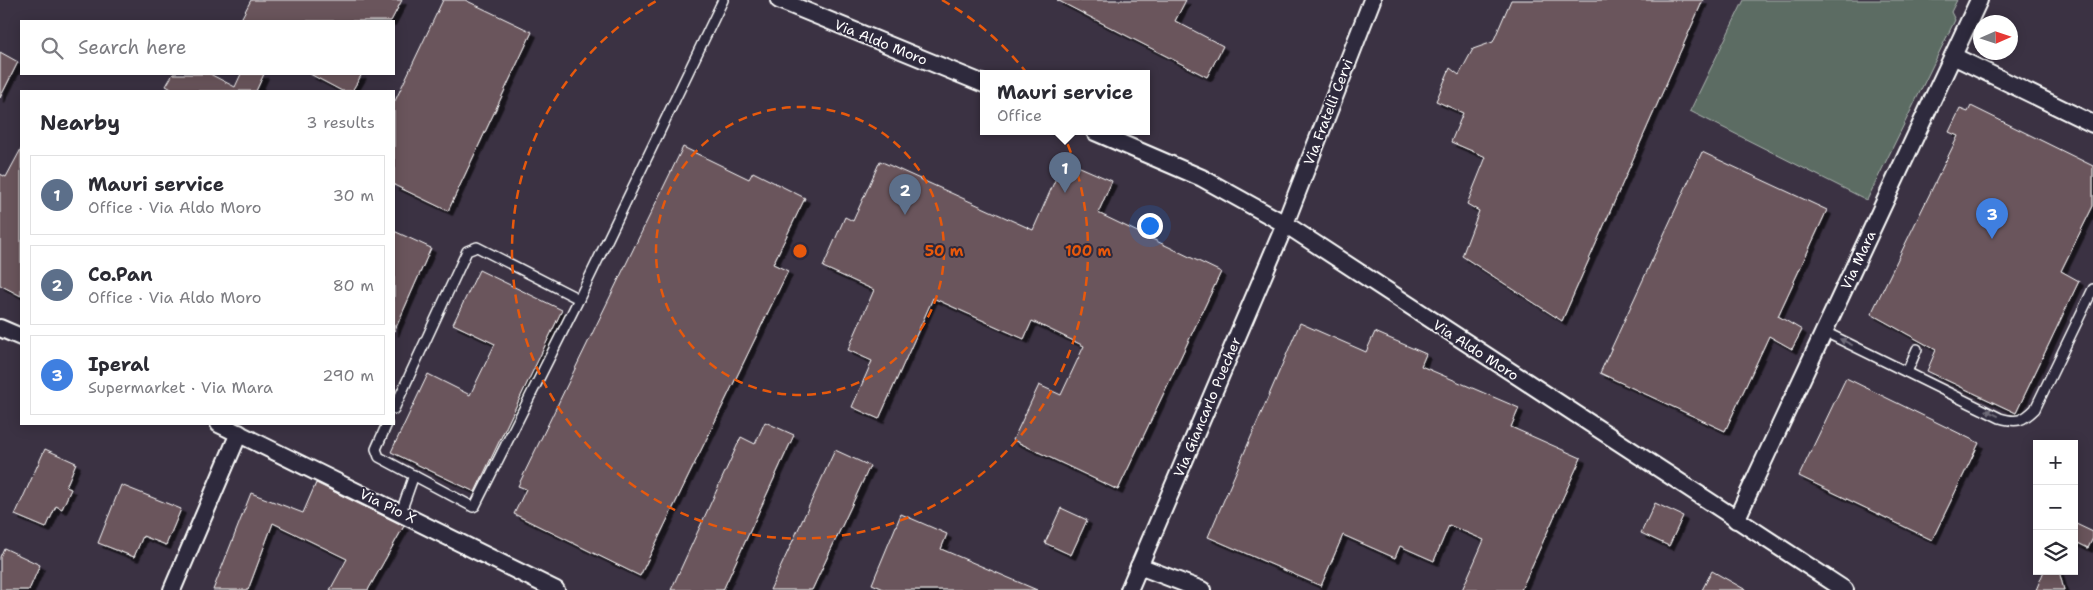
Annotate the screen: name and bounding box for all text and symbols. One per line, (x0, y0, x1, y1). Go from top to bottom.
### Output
street label: Via Aldo Moro (832, 15, 930, 69)
north arrow (1973, 15, 2018, 60)
search box (20, 20, 395, 75)
icon: search (38, 34, 66, 62)
text: Search here (78, 35, 187, 60)
street label: Via Fratelli Cervi (1299, 56, 1357, 168)
popup (980, 70, 1150, 135)
text: Mauri service (997, 80, 1133, 105)
text: Office (997, 105, 1042, 126)
text: Nearby (40, 109, 120, 137)
text: 3 results (306, 112, 375, 133)
pin: 1 (1049, 152, 1081, 193)
text: Mauri service (88, 172, 224, 197)
pin: 2 (889, 174, 921, 215)
text: 1 (53, 185, 61, 206)
text: 30 m (333, 185, 374, 206)
text: Office · Via Aldo Moro (88, 197, 261, 218)
pin: 3 (1976, 198, 2008, 239)
your location (1137, 213, 1163, 239)
street label: Via Mara (1837, 227, 1880, 292)
text: 50 m (925, 241, 964, 261)
text: 100 m (1065, 241, 1111, 261)
centre of rings (791, 242, 809, 260)
text: Co.Pan (88, 262, 153, 287)
text: 2 (51, 275, 63, 296)
text: 80 m (333, 275, 374, 296)
text: Office · Via Aldo Moro (88, 287, 261, 308)
street label: Via Aldo Moro (1430, 316, 1522, 384)
street label: Via Giancarlo Puecher (1169, 334, 1245, 480)
one-way arrow (1839, 338, 1853, 346)
text: Iperal (88, 352, 150, 377)
text: 3 (51, 365, 63, 386)
text: 290 m (322, 365, 374, 386)
text: Supermarket · Via Mara (88, 377, 273, 398)
one-way arrow (1985, 409, 1999, 417)
map controls (2033, 440, 2078, 575)
button: + (2033, 440, 2078, 485)
street label: Via Pio X (357, 485, 419, 527)
button: − (2033, 485, 2078, 530)
button: layers (2033, 530, 2078, 575)

